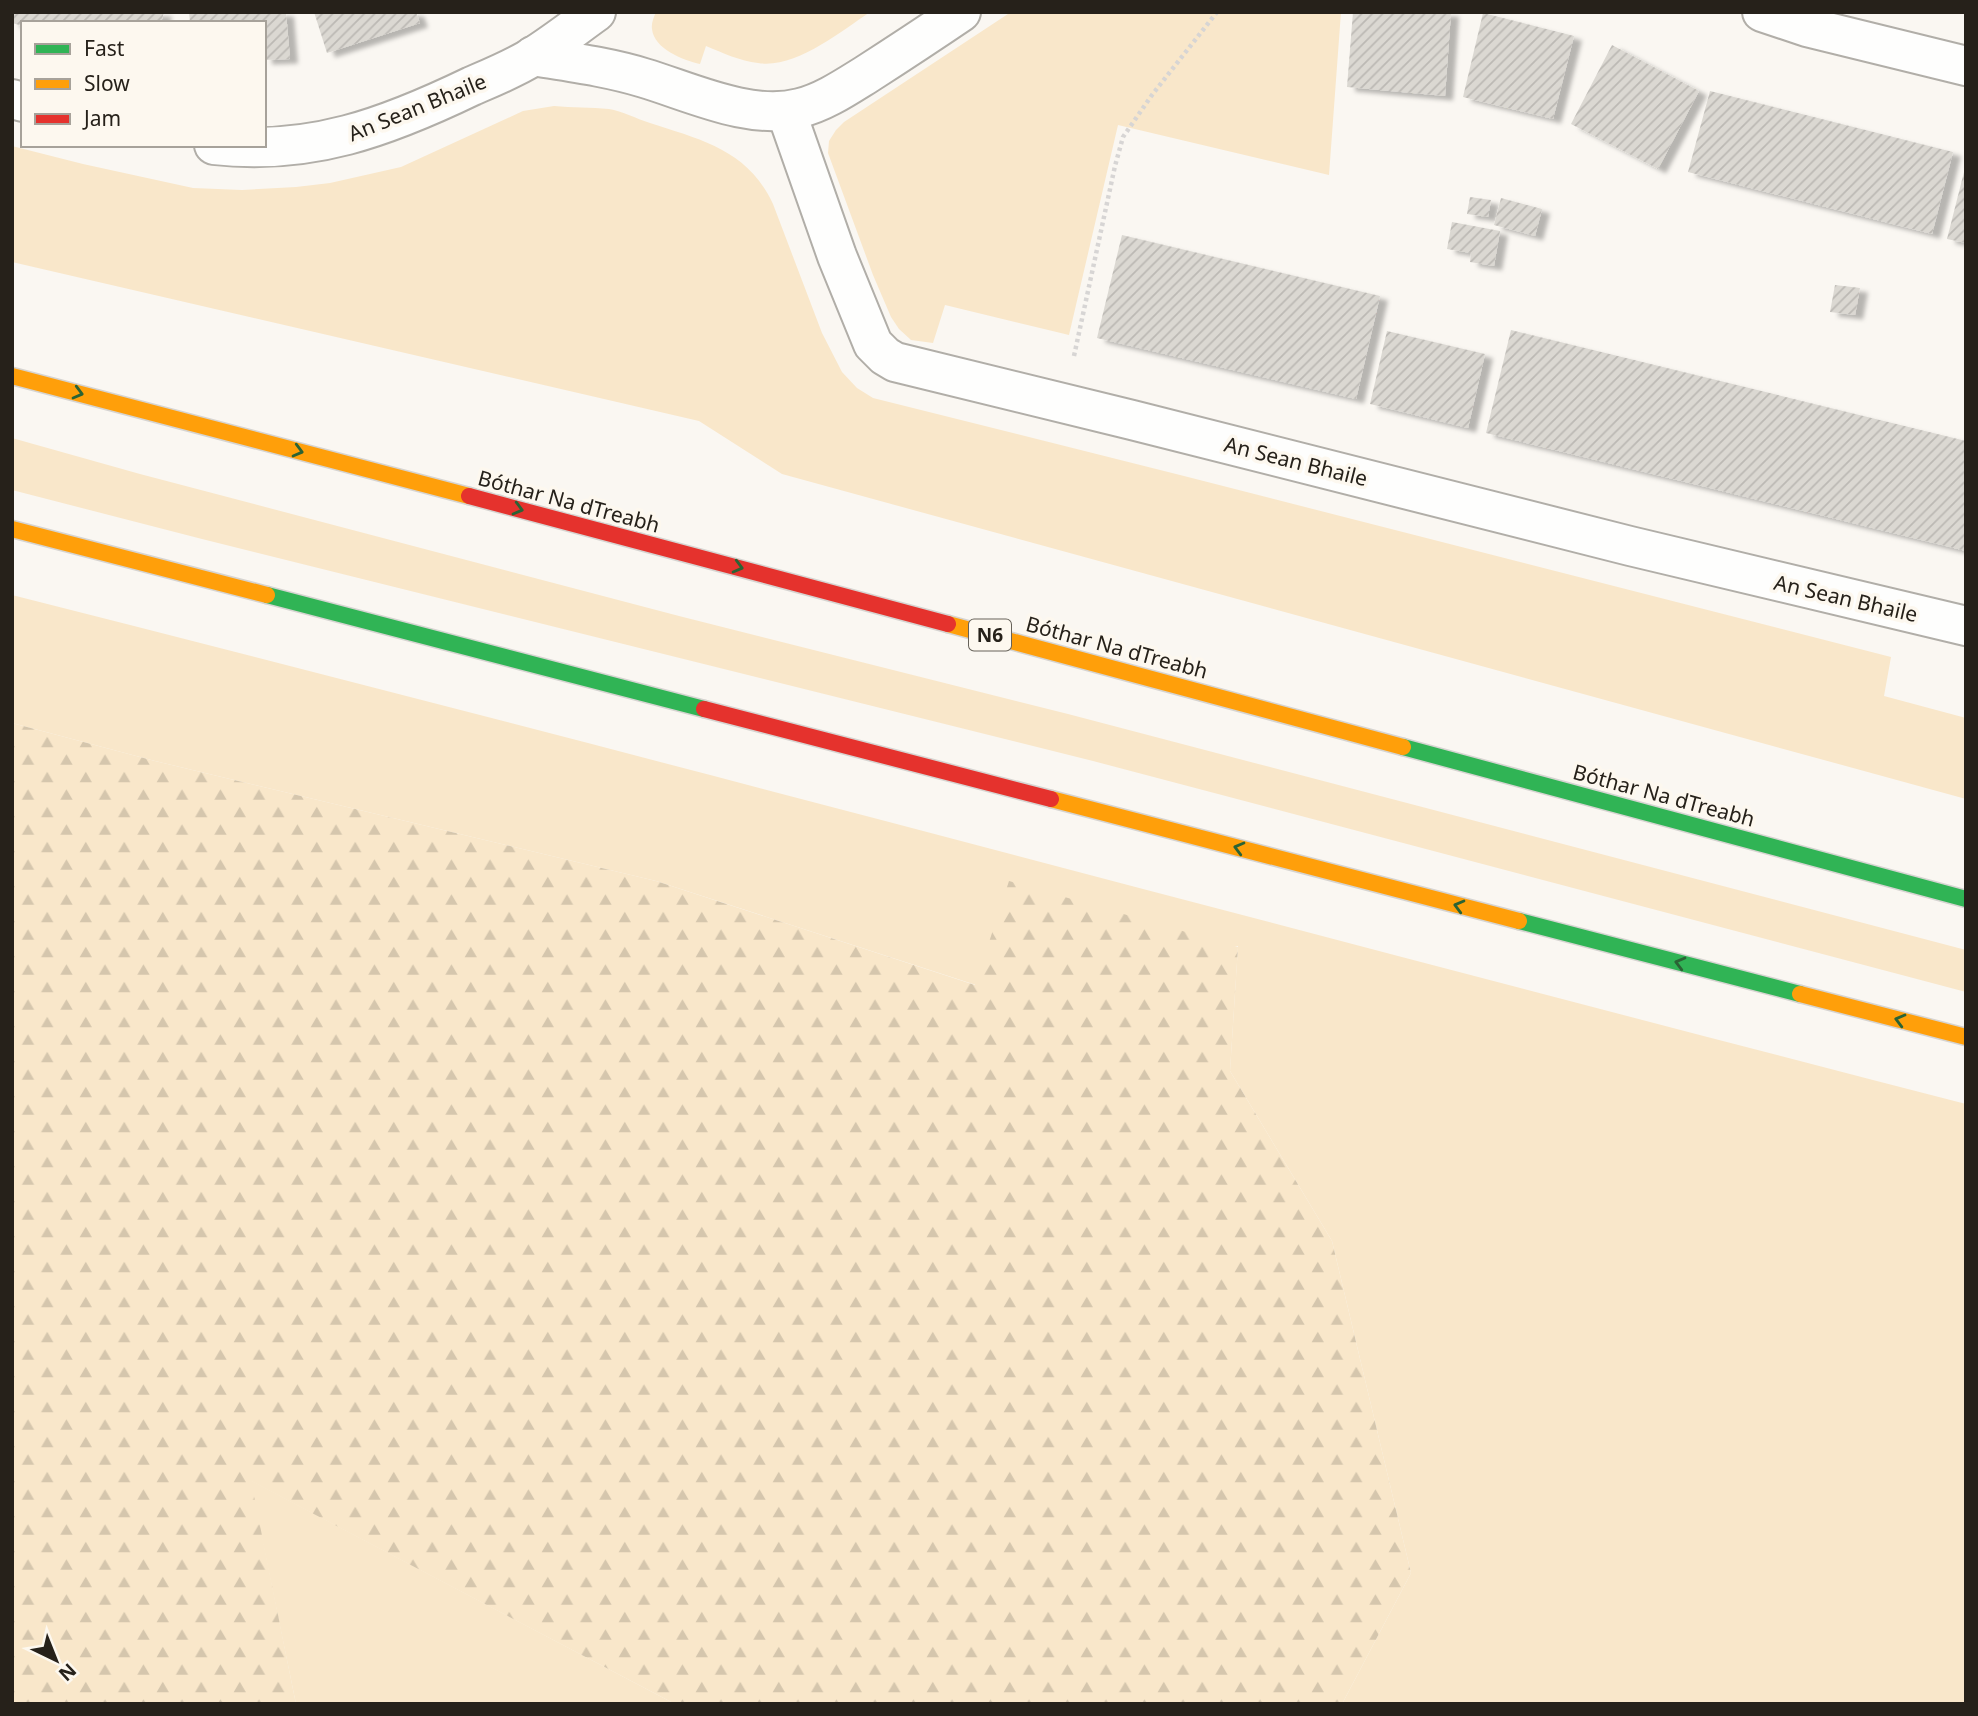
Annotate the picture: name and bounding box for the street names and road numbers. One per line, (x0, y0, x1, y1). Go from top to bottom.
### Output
street label: An Sean Bhaile (344, 67, 490, 147)
street label: An Sean Bhaile (1222, 430, 1370, 492)
street label: Bóthar Na dTreabh (475, 463, 663, 539)
street label: An Sean Bhaile (1771, 568, 1921, 628)
street label: Bóthar Na dTreabh (1023, 609, 1211, 685)
road number: N6 (969, 620, 1011, 650)
street label: Bóthar Na dTreabh (1570, 757, 1758, 833)

